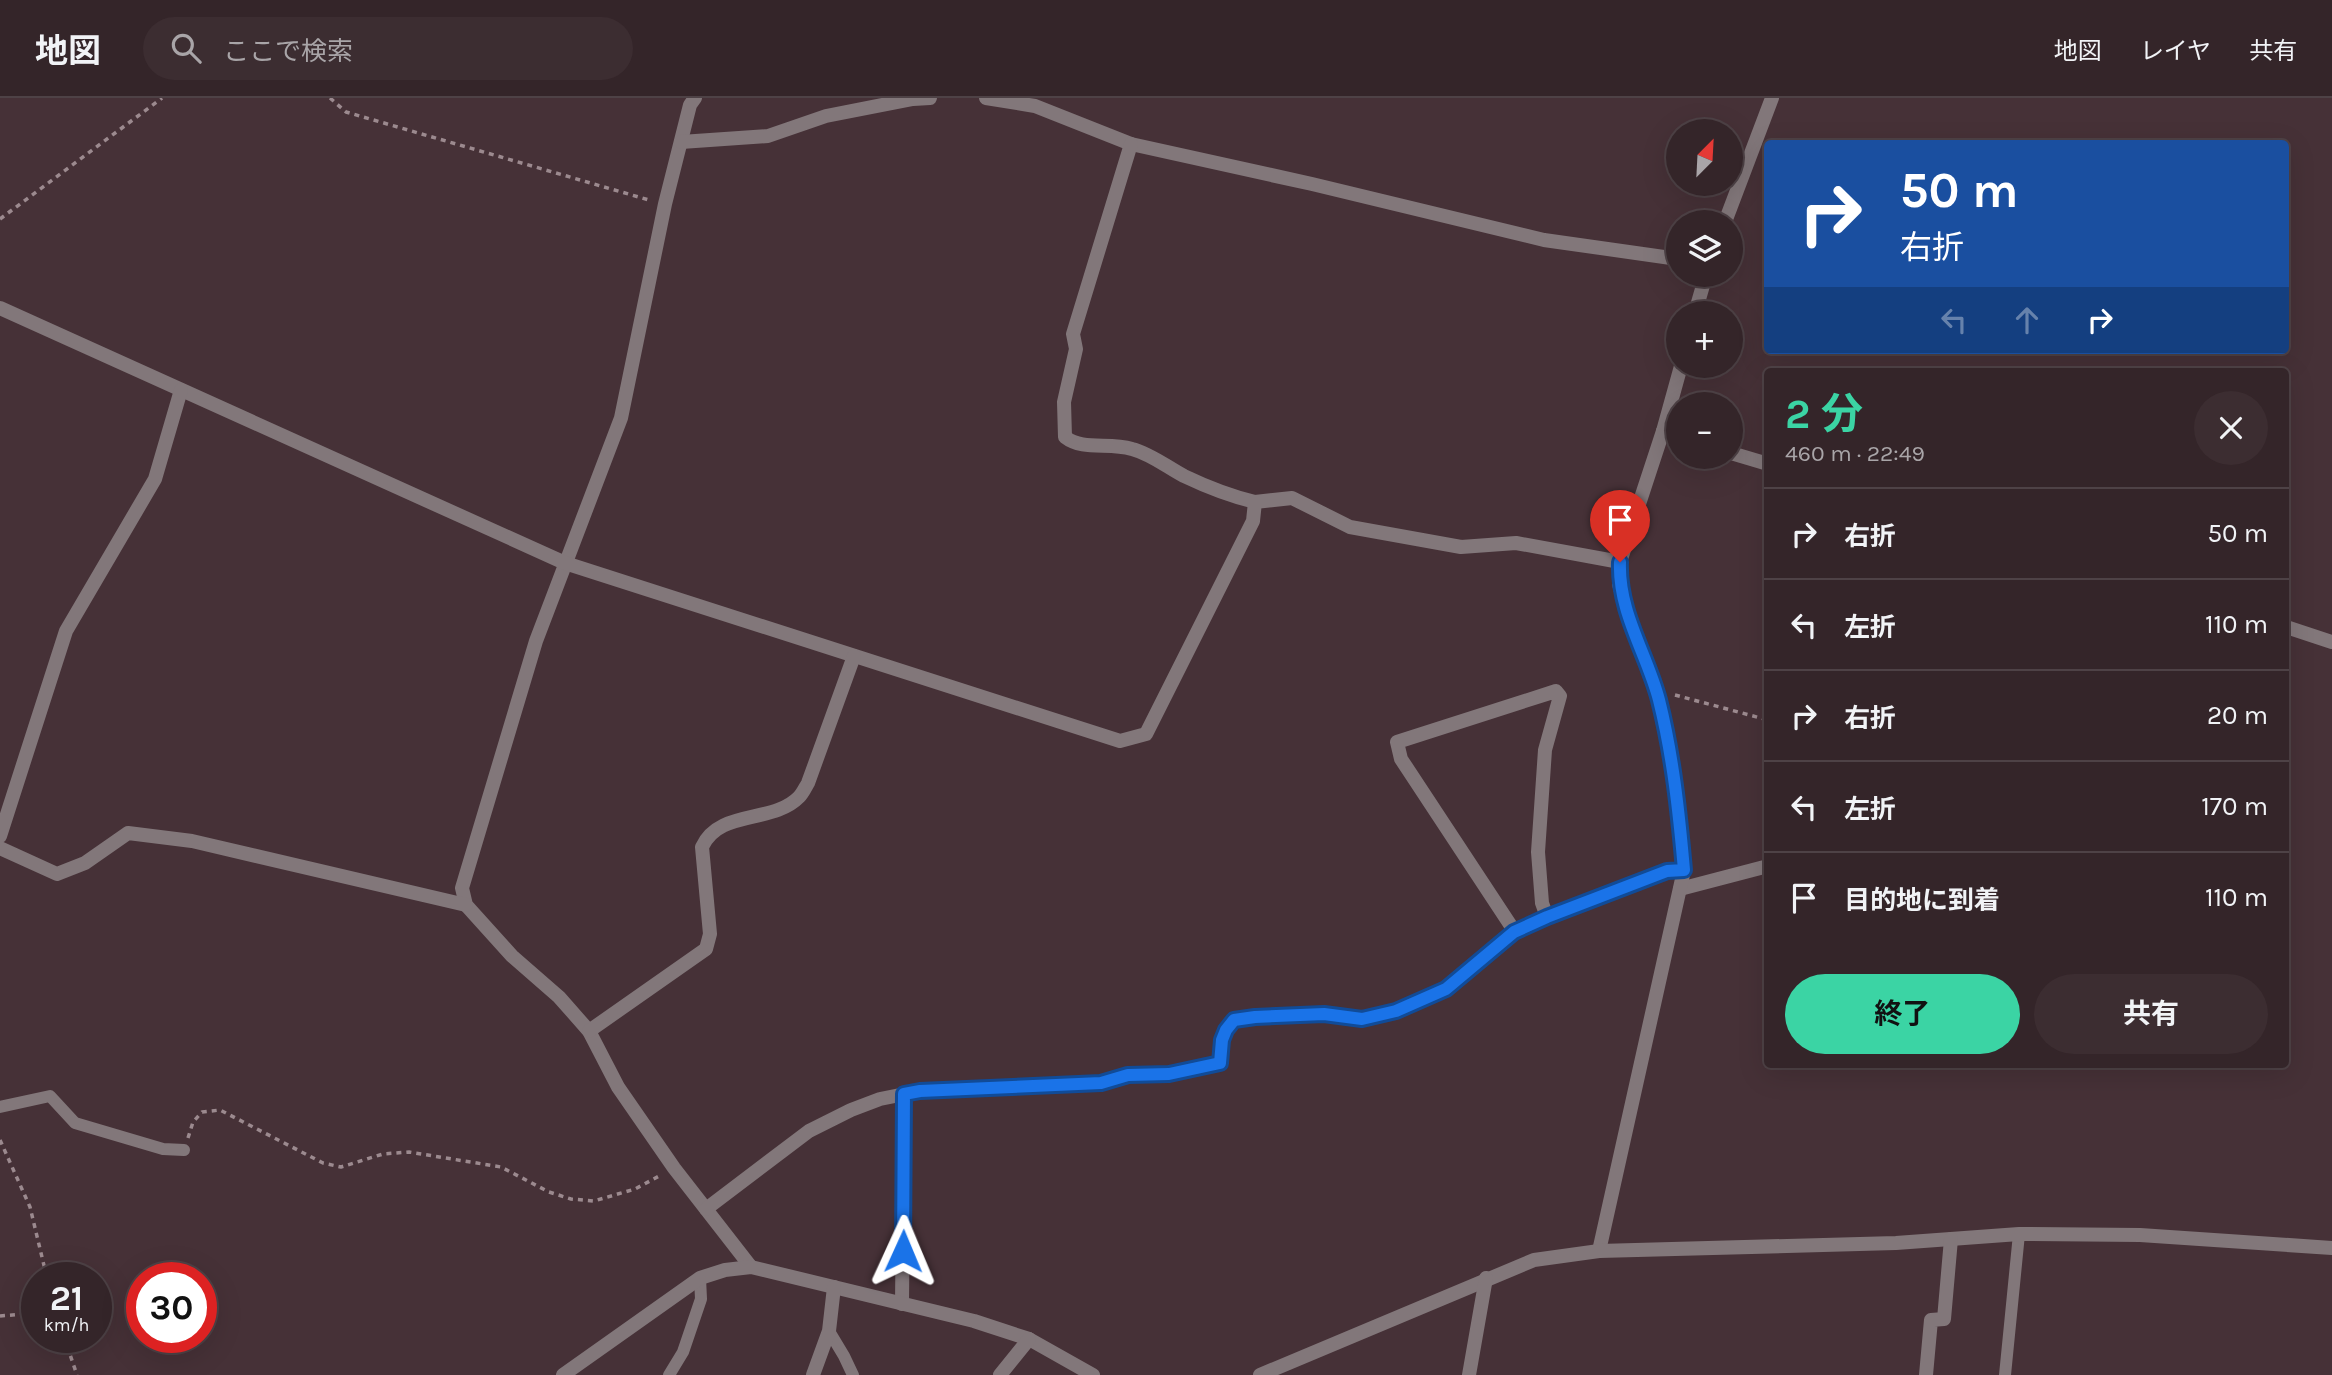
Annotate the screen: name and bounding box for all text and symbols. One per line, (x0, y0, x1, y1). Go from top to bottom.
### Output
search box (143, 17, 633, 80)
icon: search (167, 29, 205, 67)
text: 地図 (35, 32, 101, 70)
text: ここで検索 (223, 36, 353, 67)
text: 地図 (2054, 37, 2102, 65)
text: レイヤ (2140, 37, 2211, 65)
text: 共有 (2249, 37, 2297, 65)
north arrow (1666, 119, 1743, 196)
map controls (1666, 119, 1743, 469)
text: 50 m (1900, 162, 2018, 219)
icon: right (1785, 168, 1876, 259)
button: layers (1666, 210, 1743, 287)
text: 右折 (1900, 229, 1964, 266)
button: + (1666, 301, 1743, 378)
icon: left (1935, 301, 1973, 339)
icon: ahead (2008, 301, 2046, 339)
icon: right (2081, 301, 2119, 339)
text: 2 分 (1785, 389, 1863, 439)
button: close (2194, 391, 2268, 465)
button: − (1666, 392, 1743, 469)
text: 460 m · 22:49 (1785, 440, 1925, 467)
pin (1590, 490, 1650, 562)
icon: arrive (1601, 501, 1639, 539)
icon: right (1785, 515, 1823, 553)
text: 50 m (2207, 518, 2268, 549)
text: 右折 (1844, 521, 1896, 552)
icon: left (1785, 606, 1823, 644)
text: 110 m (2205, 609, 2268, 640)
text: 左折 (1844, 612, 1896, 643)
icon: right (1785, 697, 1823, 735)
text: 20 m (2207, 700, 2268, 731)
text: 右折 (1844, 703, 1896, 734)
icon: left (1785, 788, 1823, 826)
text: 170 m (2201, 791, 2268, 822)
text: 左折 (1844, 794, 1896, 825)
icon: arrive (1785, 879, 1823, 917)
text: 110 m (2205, 882, 2268, 913)
text: 目的地に到着 (1844, 885, 2000, 916)
button: 終了 (1785, 974, 2020, 1054)
button: 共有 (2034, 974, 2268, 1054)
position arrow (866, 1214, 940, 1288)
speed limit sign: 30 (126, 1262, 217, 1353)
text: 21 (50, 1278, 83, 1319)
text: km/h (44, 1314, 89, 1336)

